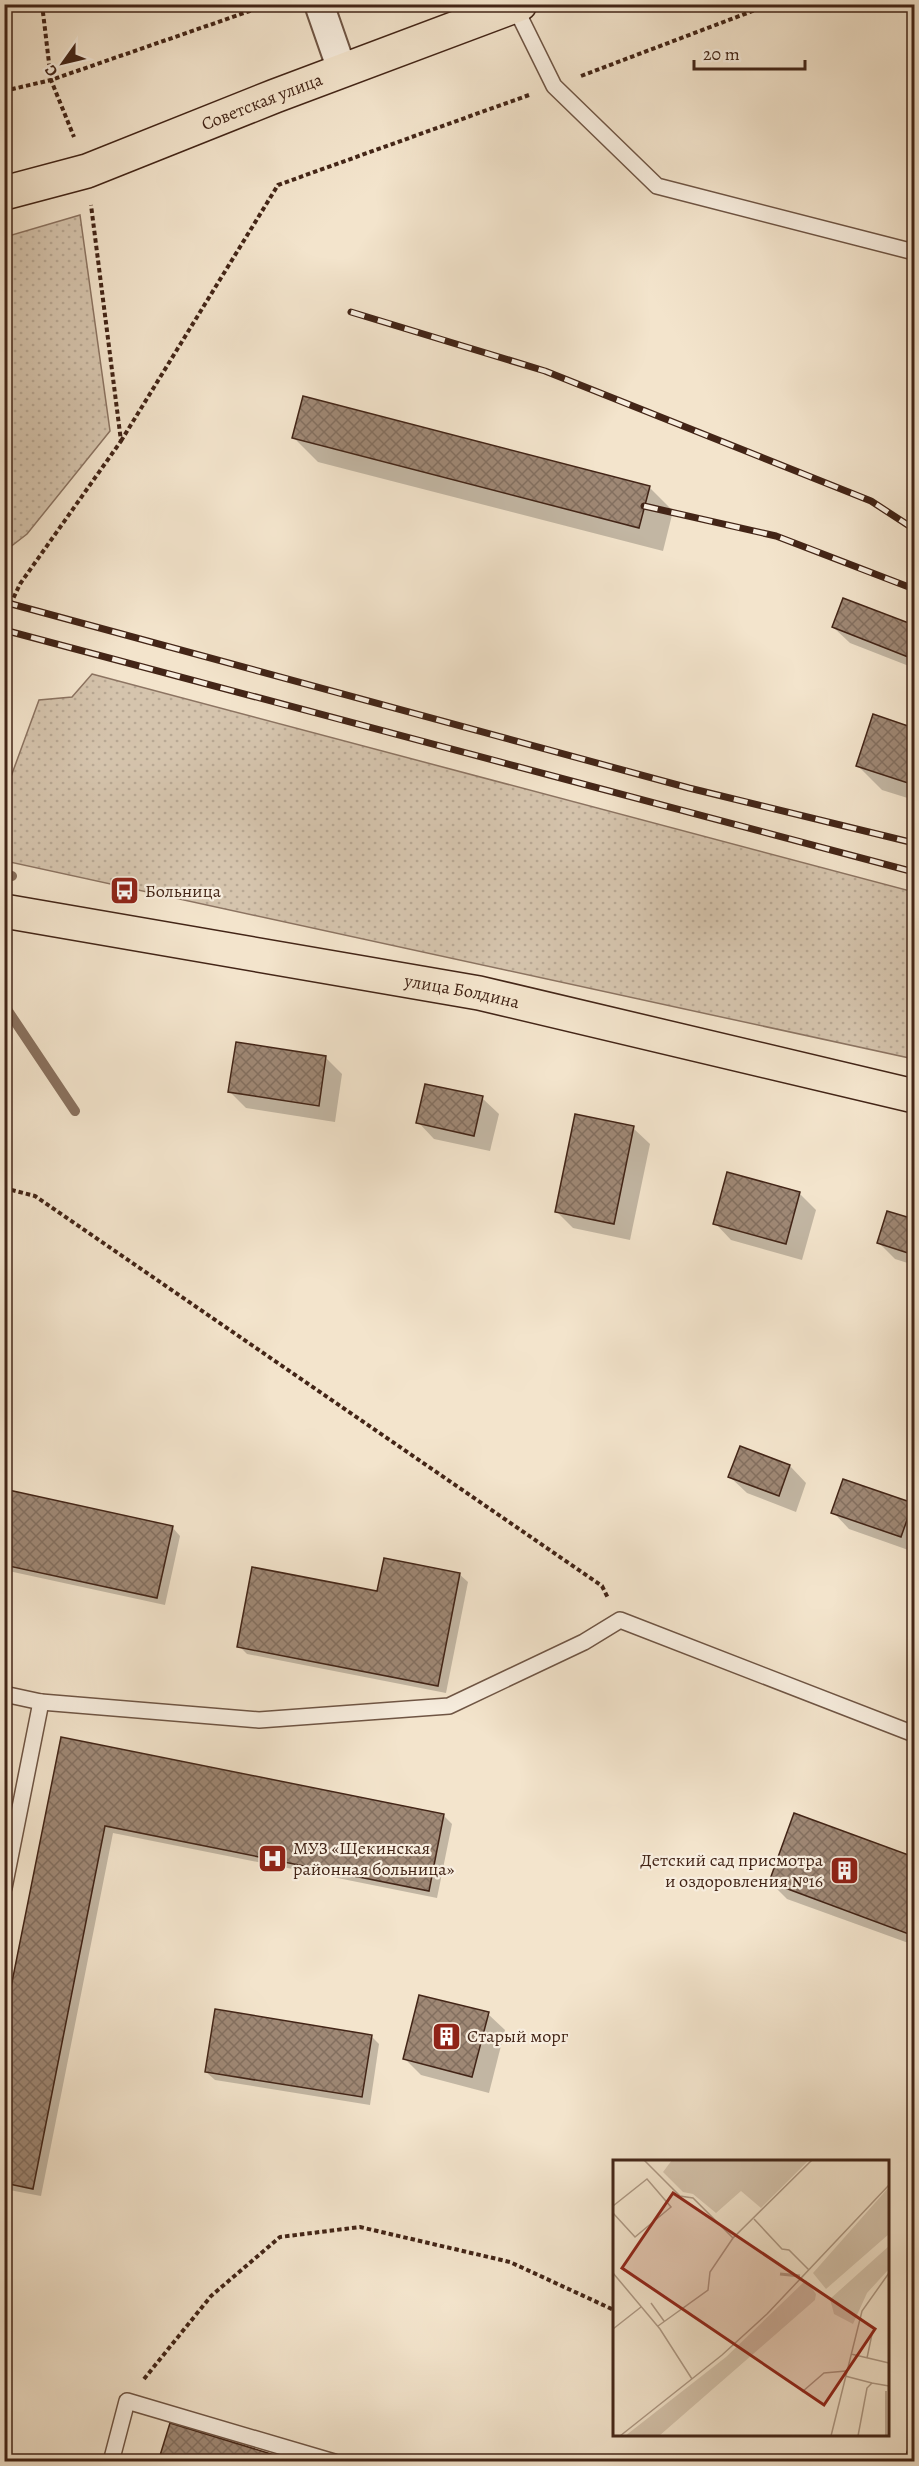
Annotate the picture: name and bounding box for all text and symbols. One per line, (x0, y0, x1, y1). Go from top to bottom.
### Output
north arrow (33, 33, 93, 93)
scale bar (694, 33, 805, 71)
text: 20 m (703, 42, 740, 66)
text: С (39, 60, 63, 81)
street label: Советская улица (198, 67, 327, 136)
bus stop icon: Больница (108, 875, 140, 907)
place label: Больница (145, 879, 222, 903)
street label: улица Болдина (402, 968, 523, 1014)
place label: МУЗ «Щекинская районная больница» (293, 1836, 455, 1881)
hospital icon: МУЗ «Щекинская районная больница» (256, 1842, 288, 1874)
place label: Детский сад присмотра и оздоровления №16 (640, 1848, 824, 1893)
building icon: Детский сад присмотра и оздоровления №16 (828, 1854, 860, 1886)
building icon: Старый морг (430, 2020, 462, 2052)
place label: Старый морг (467, 2024, 569, 2048)
inset map (613, 2160, 889, 2436)

